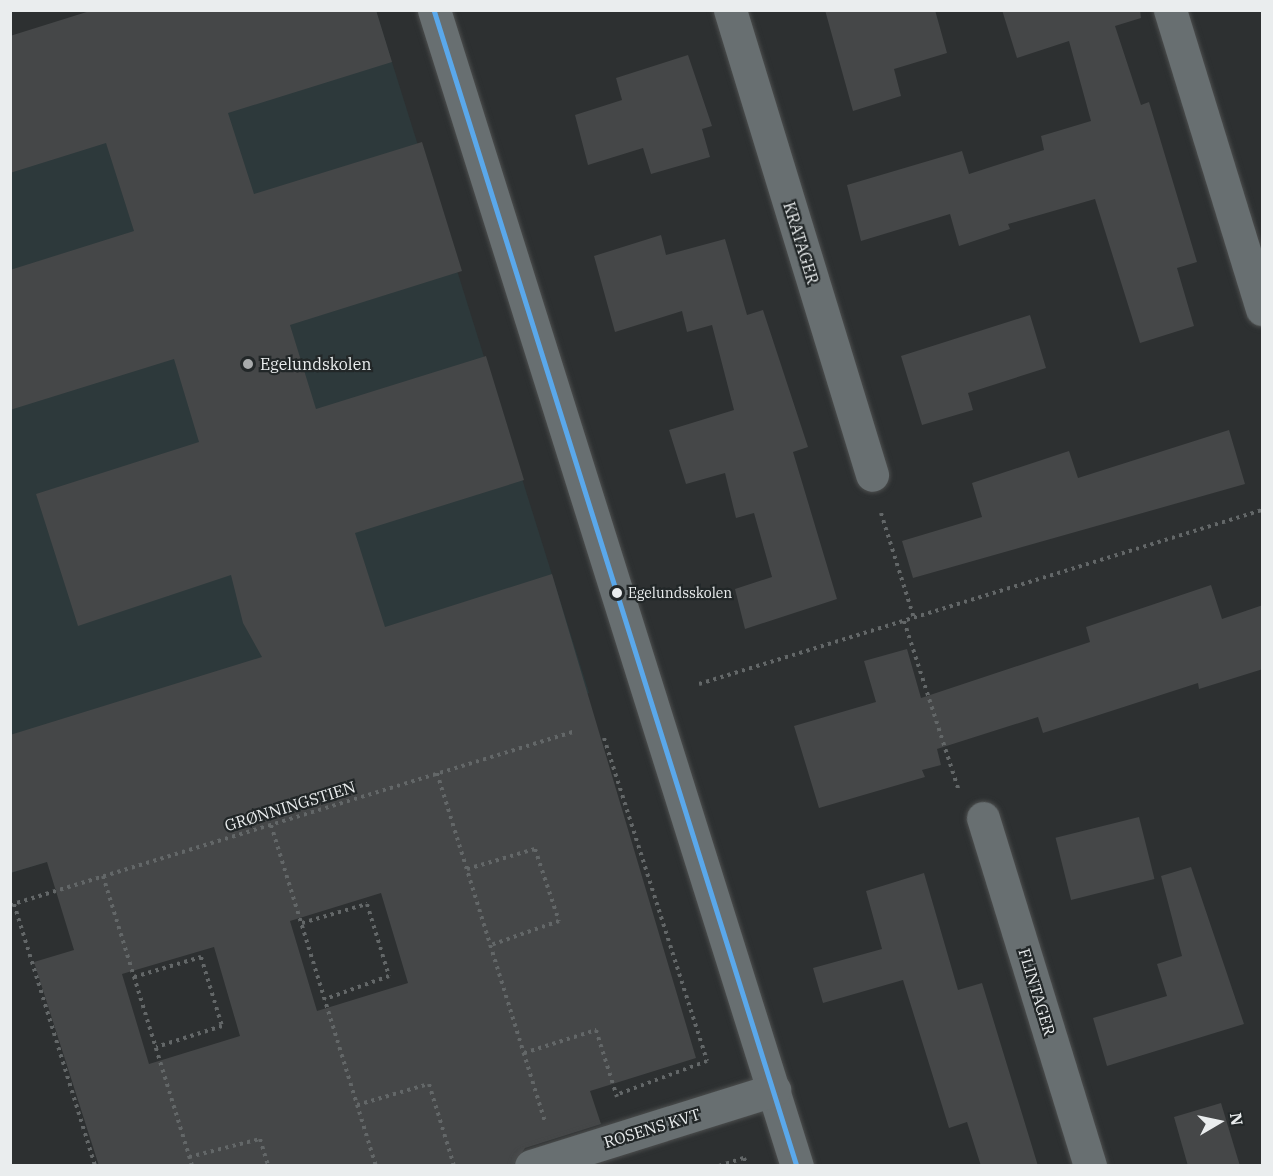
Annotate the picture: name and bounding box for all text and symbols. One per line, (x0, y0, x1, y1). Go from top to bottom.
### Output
street label: KRATAGER (779, 200, 823, 286)
place label: Egelundskolen (260, 354, 371, 374)
marker: Egelundskolen (241, 357, 255, 371)
place label: Egelundsskolen (628, 585, 732, 601)
marker: Egelundsskolen (611, 587, 623, 599)
street label: GRØNNINGSTIEN (222, 777, 358, 835)
street label: FLINTAGER (1015, 946, 1059, 1038)
north arrow (1189, 1092, 1249, 1152)
street label: ROSENS KVT (601, 1104, 703, 1152)
text: N (1226, 1111, 1248, 1127)

